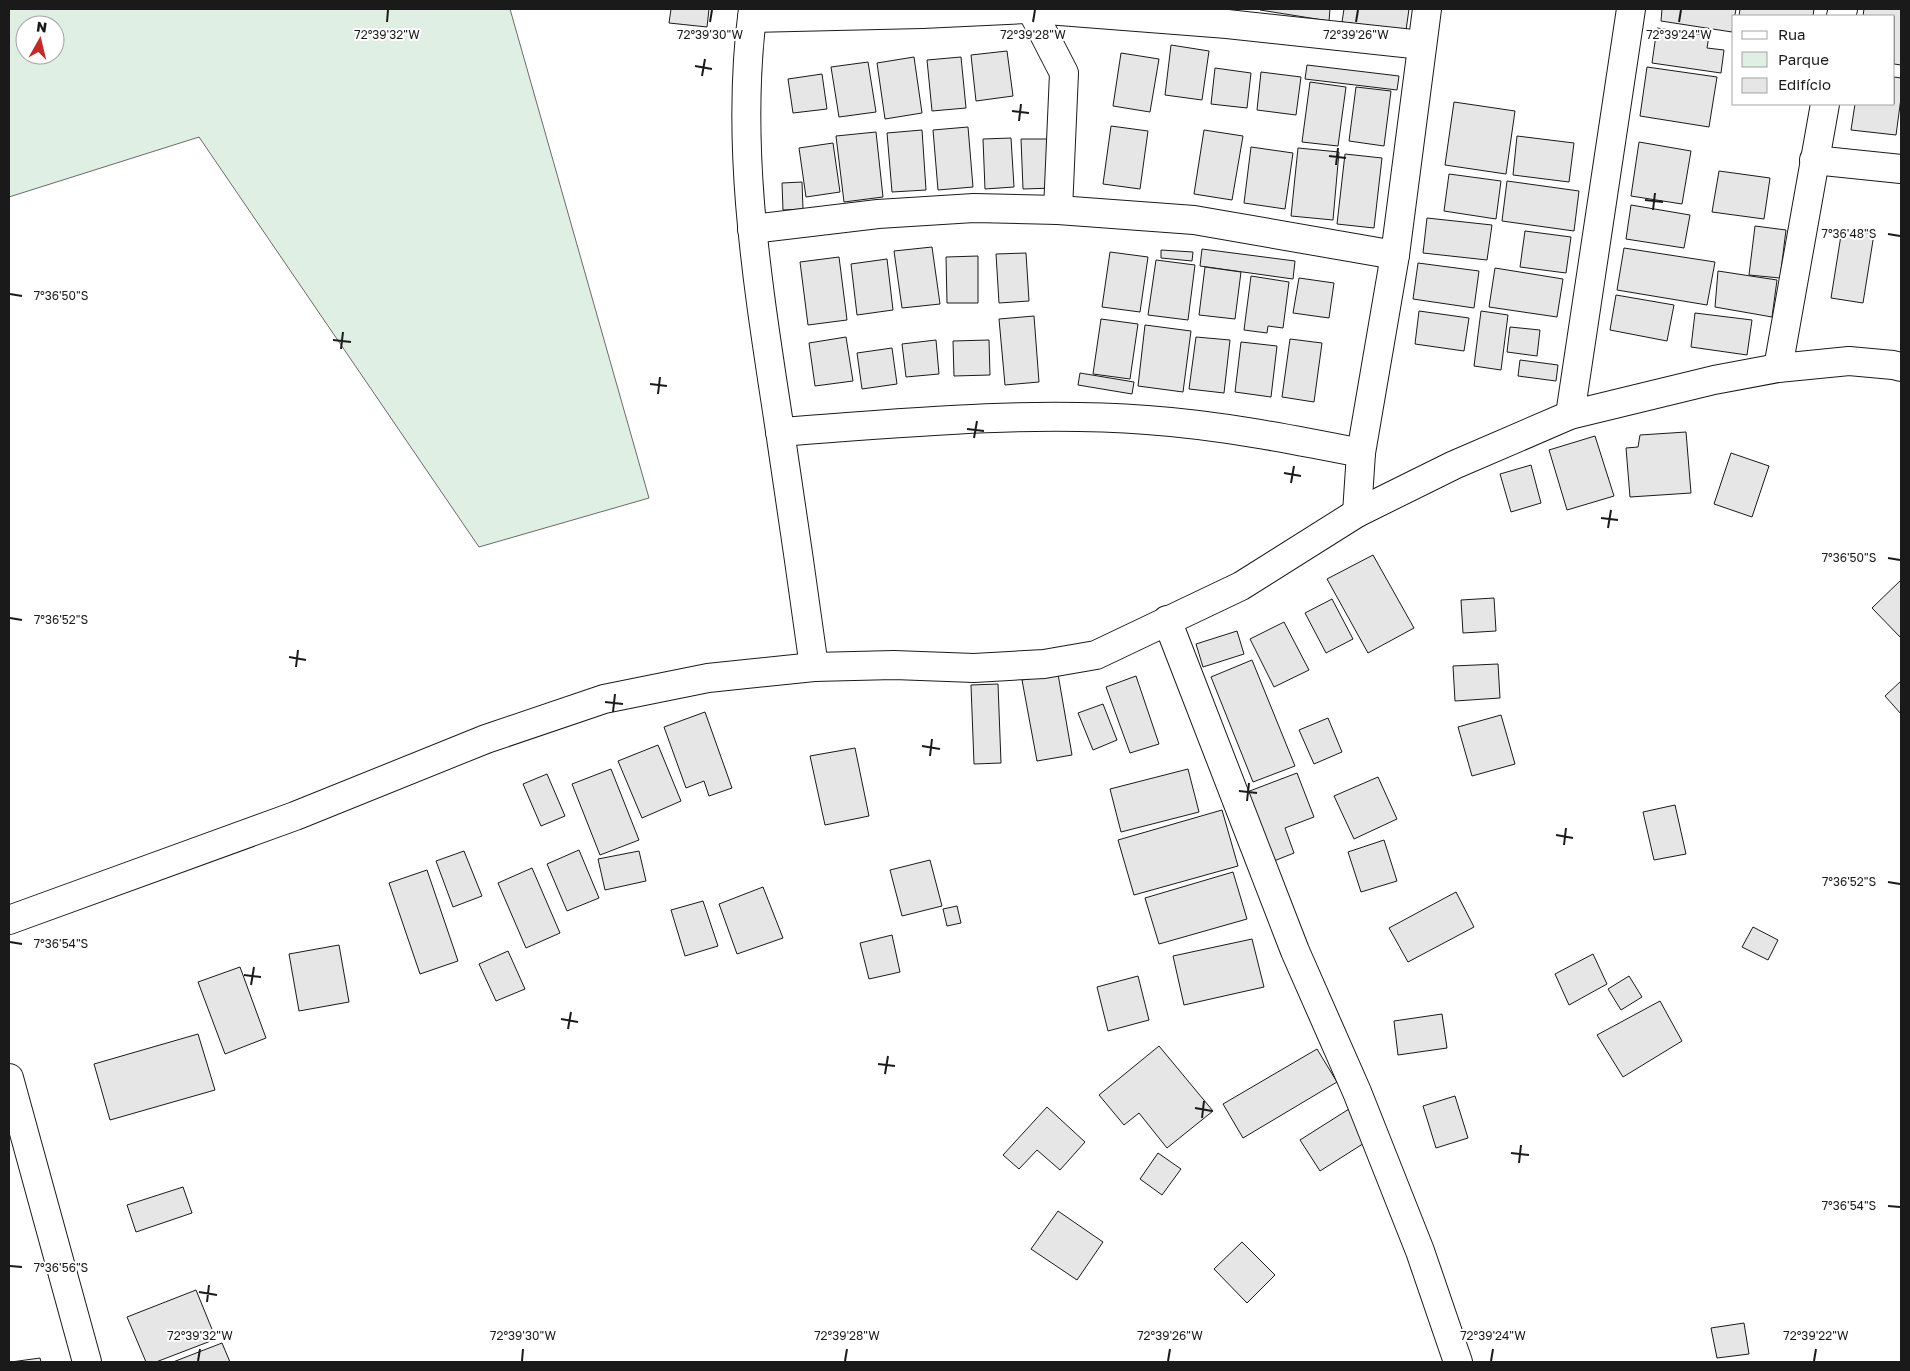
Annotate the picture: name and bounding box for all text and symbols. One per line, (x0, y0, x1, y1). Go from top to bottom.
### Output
north arrow (15, 15, 65, 65)
legend (1732, 15, 1895, 105)
text: N (35, 17, 48, 36)
text: Rua (1778, 25, 1805, 43)
text: 72°39'32"W (354, 27, 420, 42)
text: 72°39'30"W (677, 27, 743, 42)
text: 72°39'28"W (1000, 27, 1066, 42)
text: 72°39'26"W (1323, 27, 1389, 42)
text: 72°39'24"W (1646, 27, 1712, 42)
text: Parque (1778, 50, 1829, 68)
text: Edifício (1778, 75, 1831, 93)
text: 7°36'48"S (1822, 226, 1877, 241)
text: 7°36'50"S (34, 288, 89, 303)
text: 7°36'50"S (1822, 550, 1877, 565)
text: 7°36'52"S (34, 612, 88, 627)
text: 7°36'52"S (1822, 874, 1876, 889)
text: 7°36'54"S (34, 936, 89, 951)
text: 7°36'54"S (1822, 1198, 1877, 1213)
text: 7°36'56"S (34, 1260, 89, 1275)
text: 72°39'32"W (167, 1328, 233, 1343)
text: 72°39'30"W (490, 1328, 556, 1343)
text: 72°39'28"W (814, 1328, 880, 1343)
text: 72°39'26"W (1137, 1328, 1203, 1343)
text: 72°39'24"W (1460, 1328, 1526, 1343)
text: 72°39'22"W (1783, 1328, 1849, 1343)

